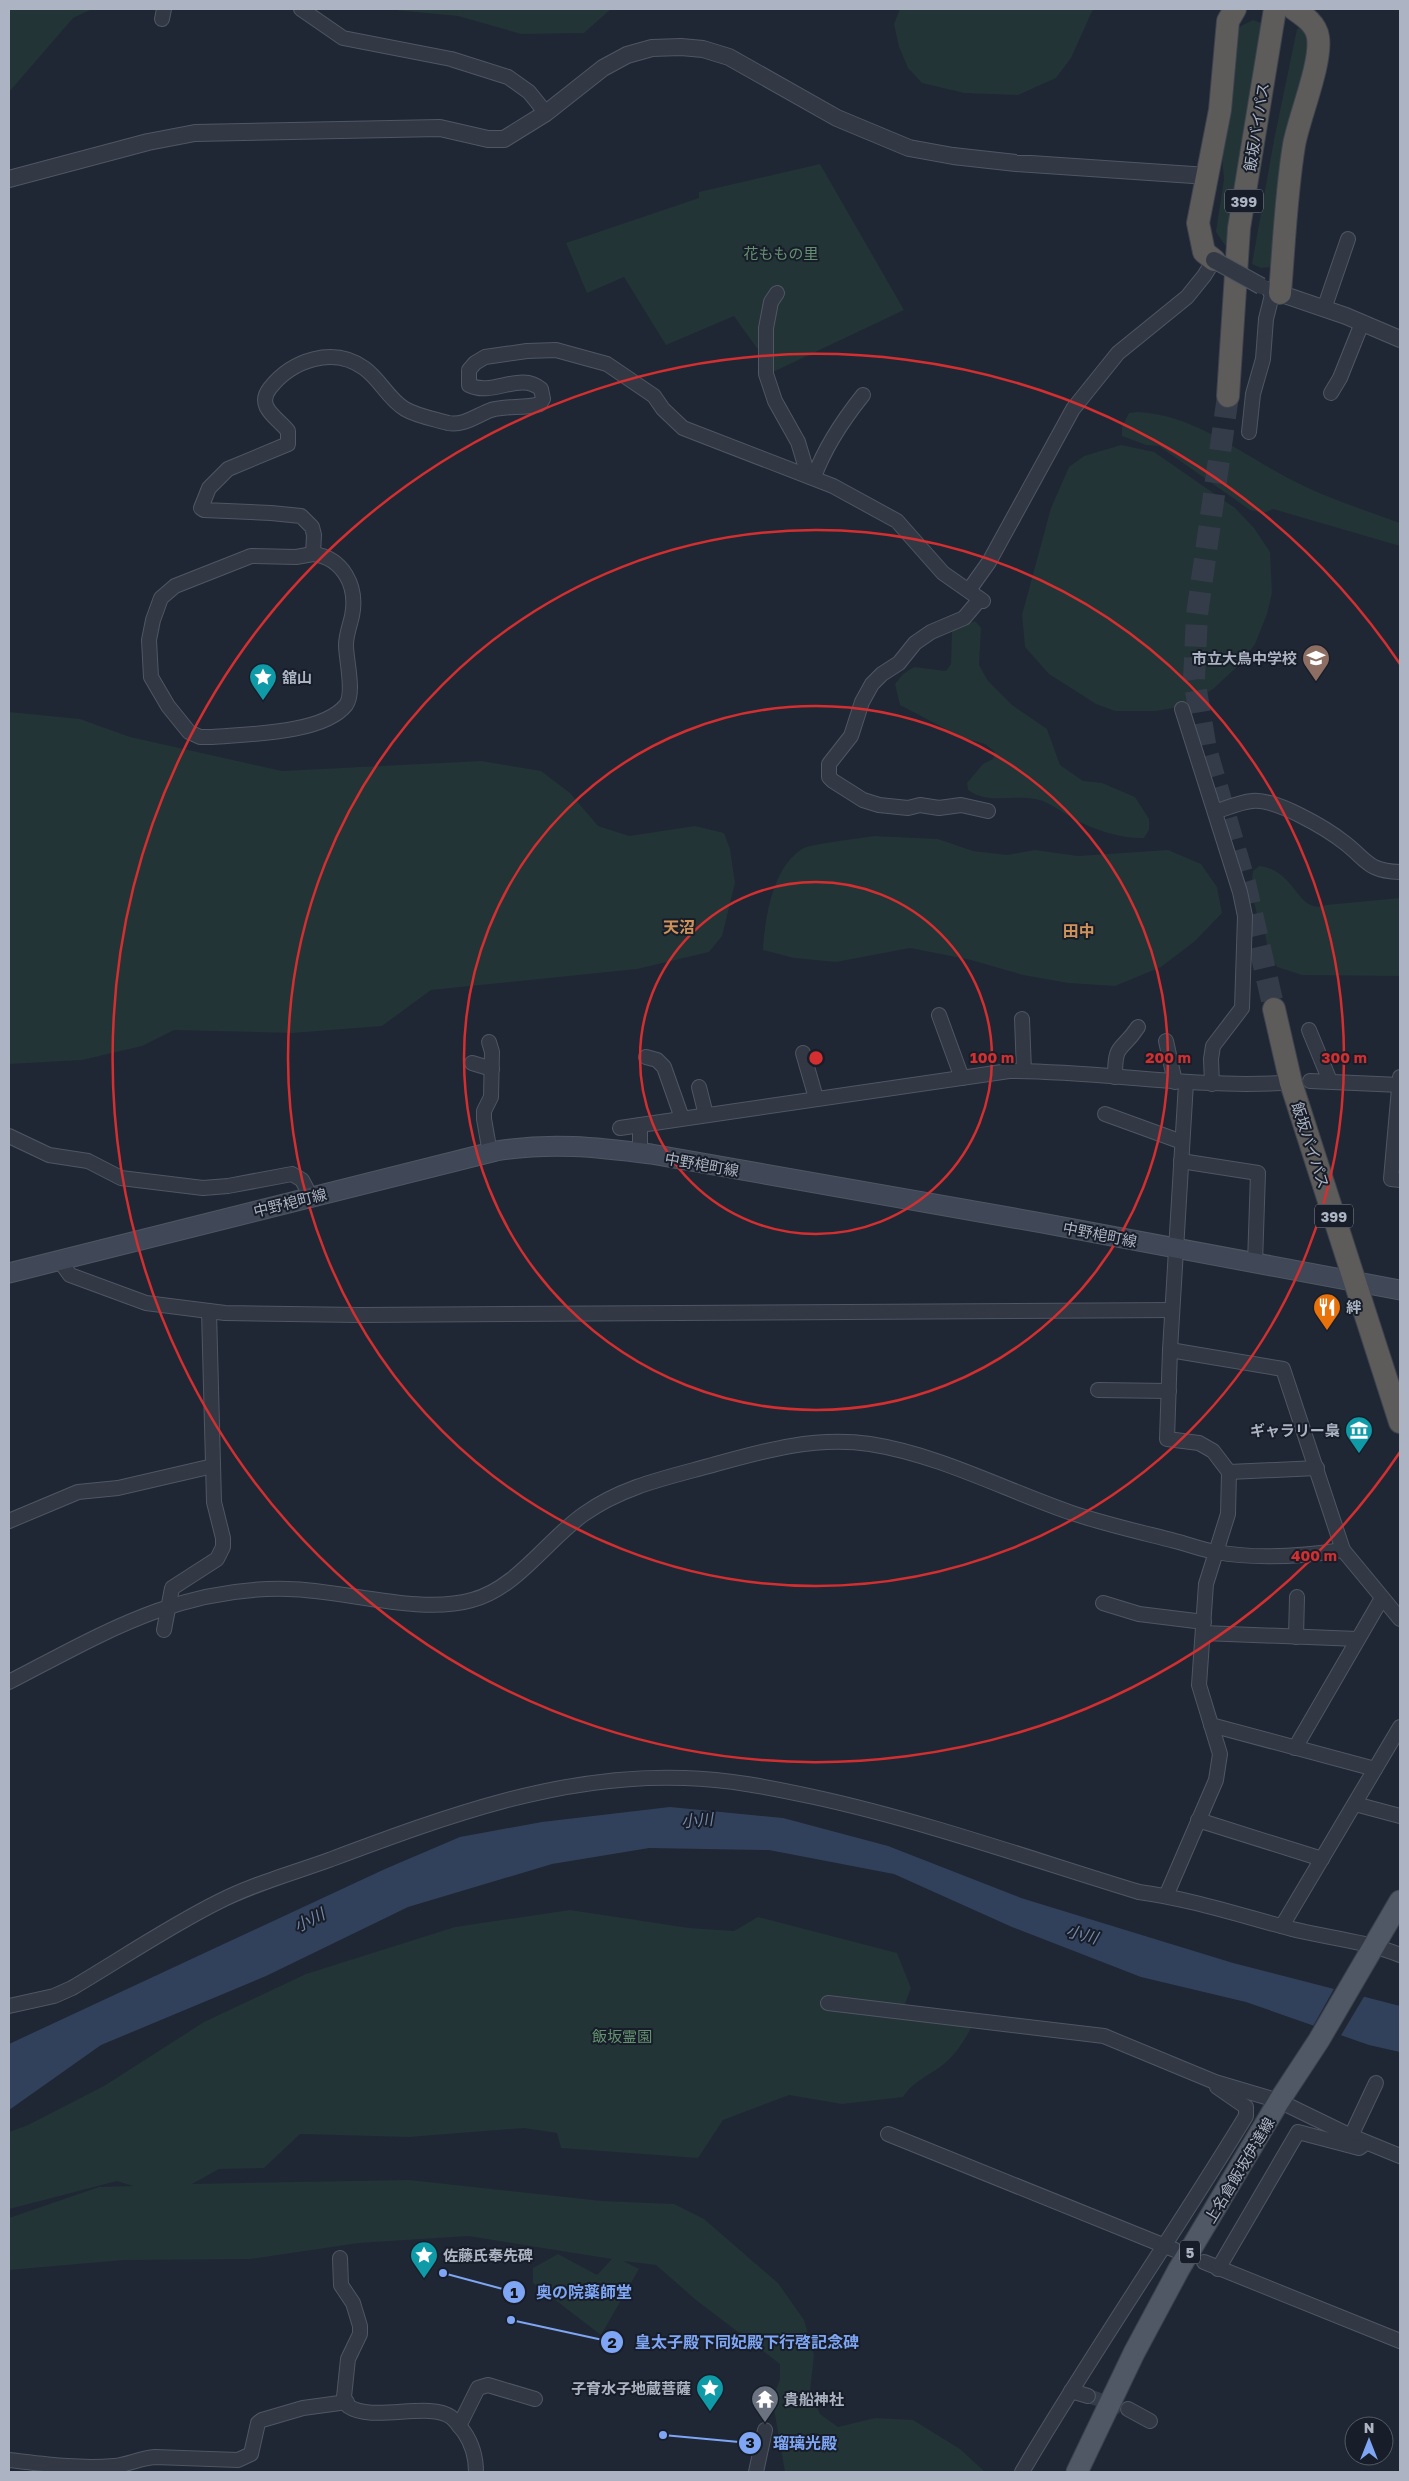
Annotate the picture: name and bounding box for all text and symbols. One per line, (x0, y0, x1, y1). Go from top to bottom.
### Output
street label: 飯坂バイパス (1240, 81, 1272, 173)
road number: 399 (1225, 190, 1263, 212)
park label: 花ももの里 (743, 244, 819, 262)
school or university icon: 市立大鳥中学校 (1301, 643, 1331, 682)
place label: 市立大鳥中学校 (1192, 649, 1297, 667)
place icon: 舘山 (248, 662, 278, 701)
place label: 舘山 (282, 668, 312, 686)
district label: 天沼 (663, 917, 695, 937)
district label: 田中 (1063, 921, 1095, 941)
text: 100 m (970, 1048, 1014, 1066)
text: 200 m (1145, 1048, 1191, 1066)
text: 300 m (1321, 1048, 1367, 1066)
centre of rings (807, 1049, 825, 1067)
street label: 飯坂バイパス (1289, 1100, 1333, 1190)
street label: 中野梍町線 (663, 1149, 741, 1179)
street label: 中野梍町線 (251, 1184, 329, 1220)
road number: 399 (1315, 1204, 1353, 1228)
street label: 中野梍町線 (1061, 1218, 1139, 1250)
restaurant icon: 絆 (1312, 1292, 1342, 1331)
place label: 絆 (1346, 1298, 1362, 1316)
museum icon: ギャラリー梟 (1344, 1415, 1374, 1454)
place label: ギャラリー梟 (1250, 1421, 1340, 1439)
text: 400 m (1291, 1546, 1337, 1564)
water label: 小川 (680, 1808, 716, 1831)
water label: 小川 (290, 1903, 330, 1936)
water label: 小川 (1064, 1920, 1102, 1948)
park label: 飯坂霊園 (592, 2027, 652, 2045)
street label: 上名倉飯坂伊達線 (1200, 2114, 1278, 2226)
place icon: 佐藤氏奉先碑 (409, 2240, 439, 2279)
road number: 5 (1180, 2240, 1200, 2264)
place label: 佐藤氏奉先碑 (443, 2246, 533, 2264)
callout: 奥の院薬師堂 (501, 2277, 642, 2308)
text: 奥の院薬師堂 (536, 2282, 632, 2302)
text: 1 (510, 2283, 518, 2301)
callout: 皇太子殿下同妃殿下行啓記念碑 (600, 2327, 869, 2358)
text: 皇太子殿下同妃殿下行啓記念碑 (635, 2332, 859, 2352)
text: 2 (607, 2333, 617, 2351)
place icon: 子育水子地蔵菩薩 (695, 2373, 725, 2412)
place label: 子育水子地蔵菩薩 (571, 2379, 691, 2397)
temple icon: 貴船神社 (750, 2384, 780, 2423)
place label: 貴船神社 (784, 2390, 844, 2408)
north arrow (1344, 2416, 1394, 2466)
text: N (1364, 2419, 1374, 2436)
callout: 瑠璃光殿 (738, 2427, 847, 2458)
text: 3 (745, 2433, 755, 2451)
text: 瑠璃光殿 (773, 2433, 837, 2453)

